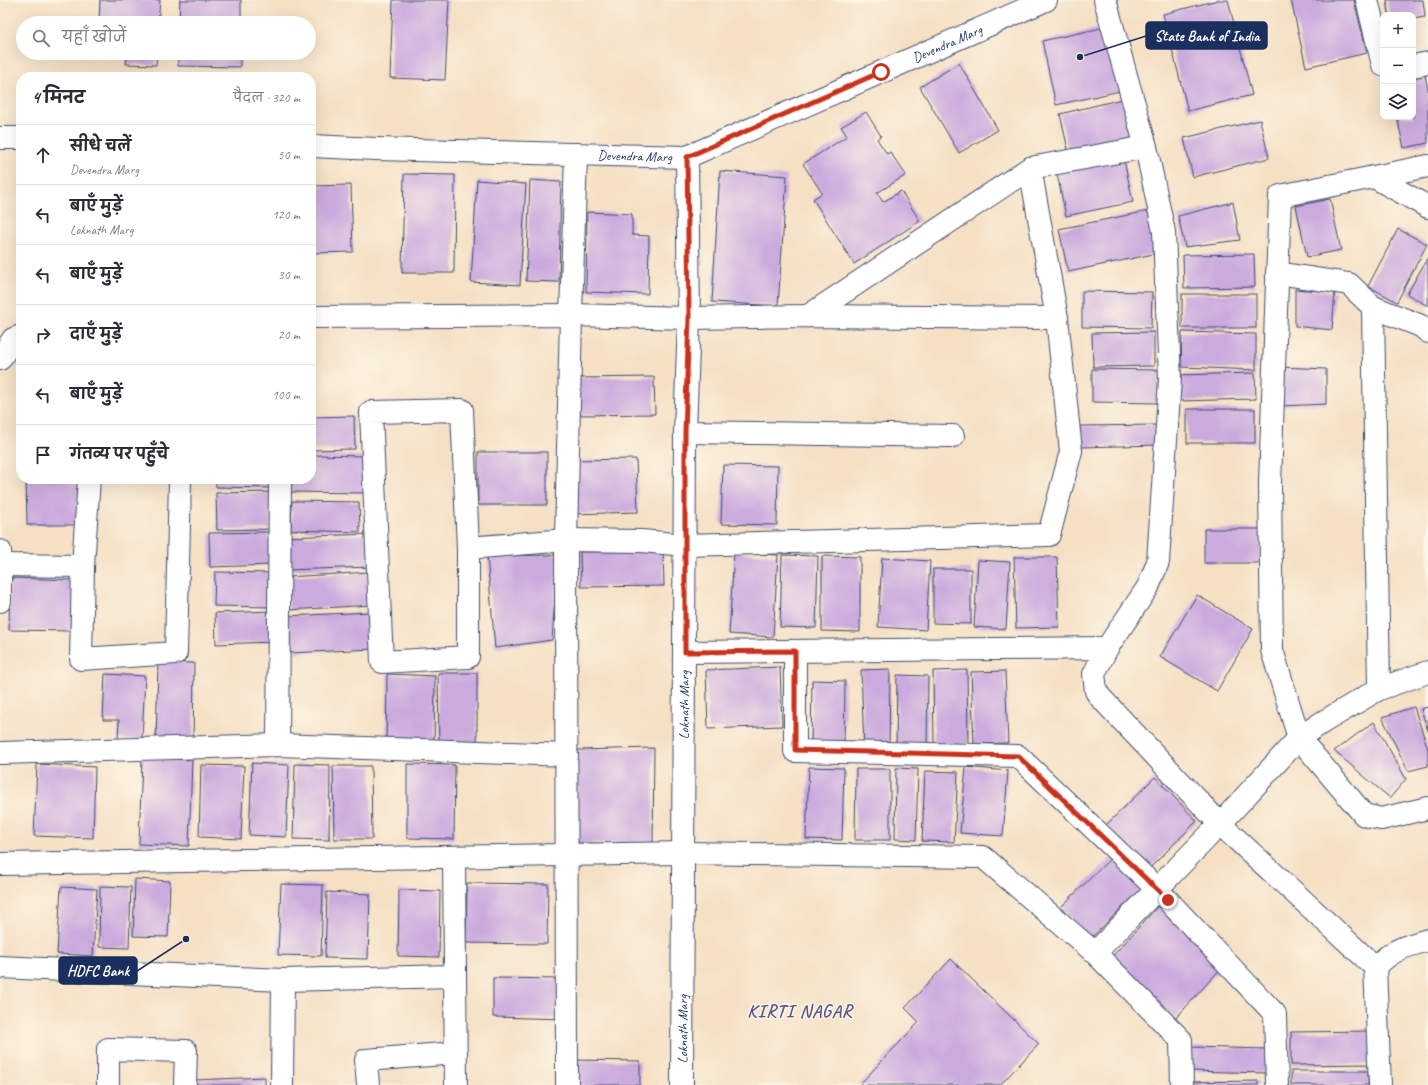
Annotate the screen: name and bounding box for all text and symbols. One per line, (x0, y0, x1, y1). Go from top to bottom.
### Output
map controls (1380, 12, 1416, 120)
button: + (1380, 12, 1416, 48)
search box (16, 16, 316, 60)
street label: Devendra Marg (910, 20, 985, 66)
callout: State Bank of India (1146, 22, 1267, 49)
icon: search (30, 27, 52, 49)
text: State Bank of India (1154, 27, 1261, 46)
text: यहाँ खोजें (62, 28, 126, 47)
button: − (1380, 48, 1416, 84)
route start (872, 63, 890, 81)
button: layers (1380, 84, 1416, 120)
text: 4 मिनट (32, 87, 85, 108)
text: पैदल · 320 m (233, 90, 300, 106)
text: सीधे चलें (70, 137, 131, 156)
icon: ahead (32, 144, 54, 166)
street label: Devendra Marg (598, 146, 673, 165)
text: 50 m (278, 147, 300, 163)
text: Devendra Marg (70, 162, 139, 178)
text: बाएँ मुड़ें (70, 197, 122, 216)
icon: left (32, 204, 54, 226)
text: 120 m (272, 207, 300, 223)
text: Loknath Marg (70, 222, 133, 238)
icon: left (32, 264, 54, 286)
text: बाएँ मुड़ें (70, 265, 122, 284)
text: 30 m (278, 267, 300, 283)
icon: right (32, 324, 54, 346)
text: दाएँ मुड़ें (70, 325, 122, 344)
text: 20 m (278, 327, 300, 343)
icon: left (32, 384, 54, 406)
text: बाएँ मुड़ें (70, 385, 122, 404)
text: 100 m (272, 387, 300, 403)
icon: arrive (32, 444, 54, 466)
text: गंतव्य पर पहुँचे (70, 445, 168, 464)
street label: Loknath Marg (675, 670, 692, 739)
route end (1159, 891, 1177, 909)
callout: HDFC Bank (59, 957, 137, 984)
text: HDFC Bank (67, 962, 130, 981)
street label: Loknath Marg (674, 994, 691, 1063)
district label: KIRTI NAGAR (747, 1000, 855, 1022)

